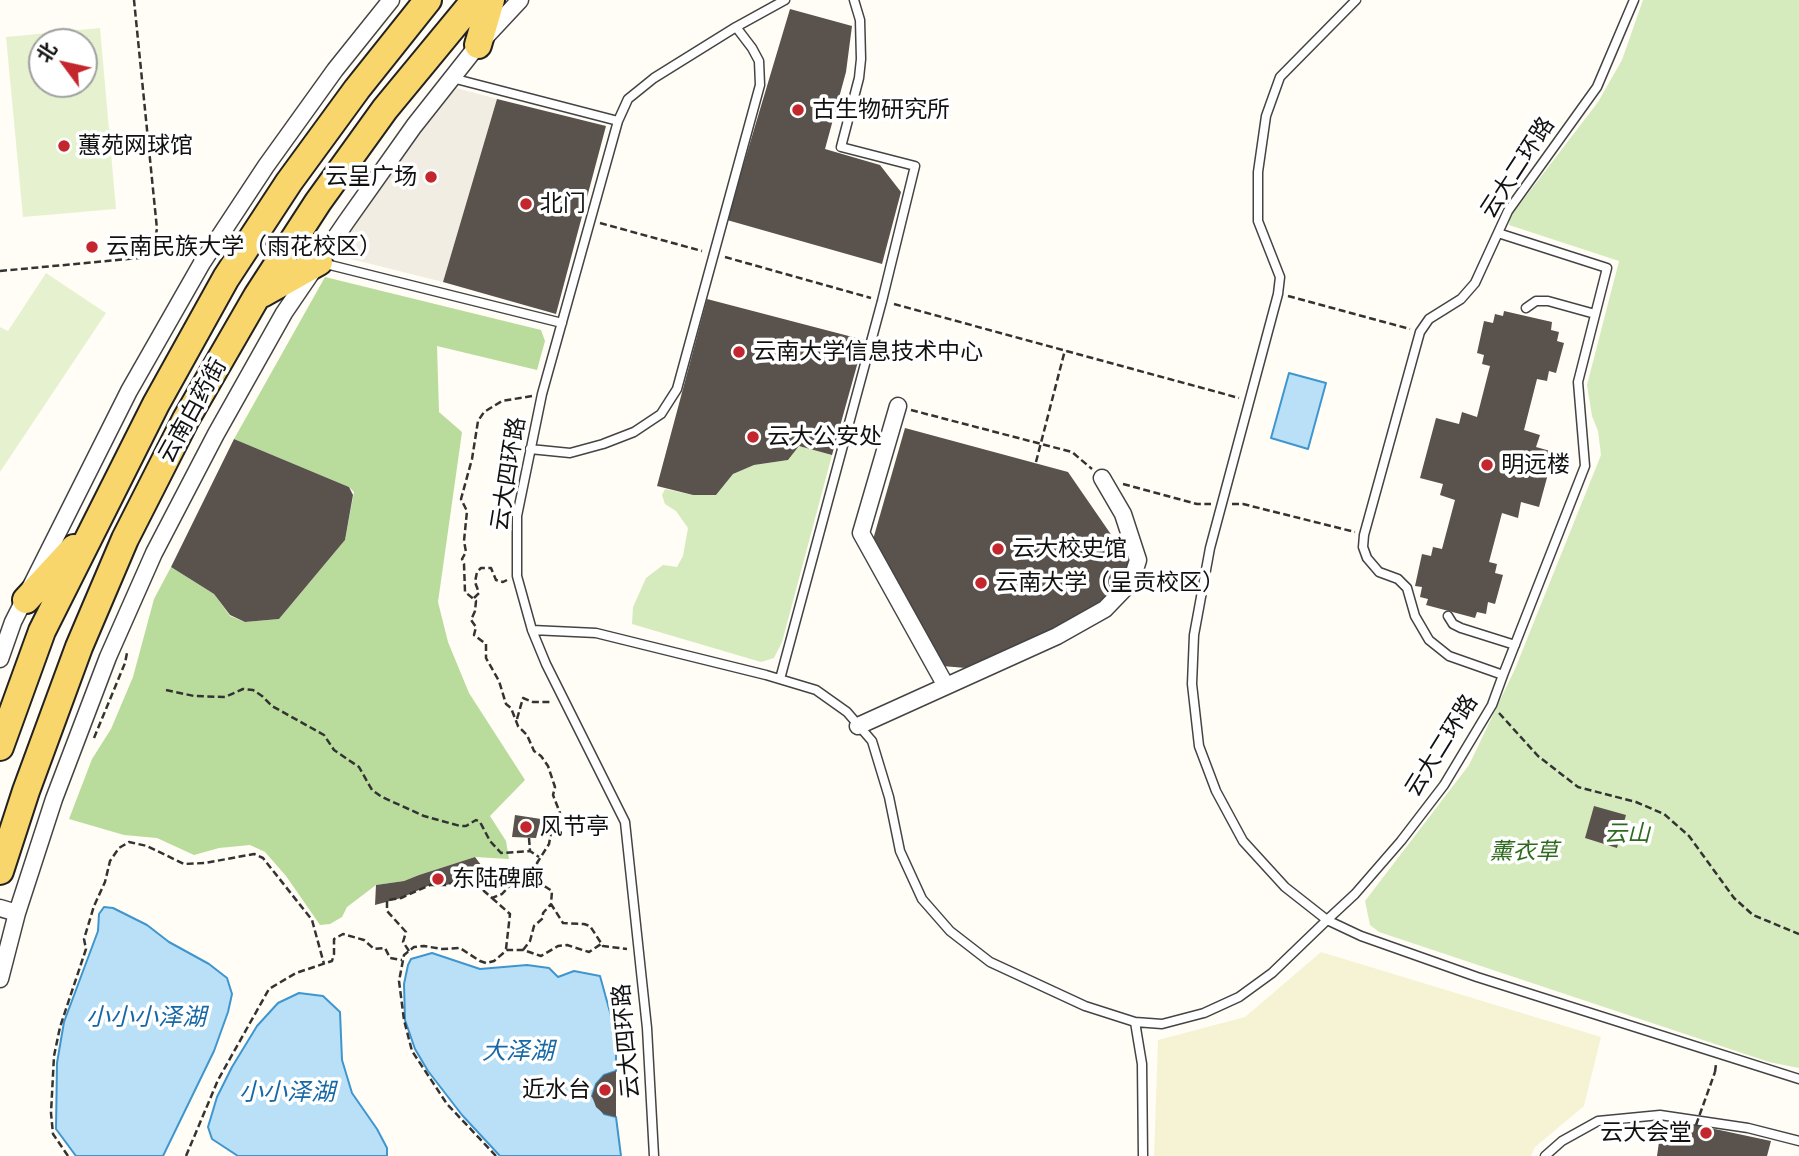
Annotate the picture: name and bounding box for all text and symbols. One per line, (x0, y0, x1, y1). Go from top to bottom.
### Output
north arrow (28, 28, 98, 98)
text: 北 (32, 38, 61, 67)
place label: 古生物研究所 (812, 96, 950, 124)
marker: 古生物研究所 (790, 102, 806, 118)
street label: 云大二环路 (1475, 112, 1561, 224)
place label: 蕙苑网球馆 (78, 132, 193, 160)
marker: 蕙苑网球馆 (56, 138, 72, 154)
place label: 云呈广场 (325, 163, 417, 191)
marker: 云呈广场 (423, 169, 439, 185)
place label: 北门 (540, 190, 586, 218)
marker: 北门 (518, 196, 534, 212)
place label: 云南民族大学（雨花校区） (106, 233, 382, 261)
marker: 云南民族大学（雨花校区） (84, 239, 100, 255)
place label: 云南大学信息技术中心 (753, 338, 983, 366)
marker: 云南大学信息技术中心 (731, 344, 747, 360)
street label: 云南白药街 (153, 354, 233, 468)
street label: 云大四环路 (486, 415, 532, 533)
place label: 云大公安处 (767, 423, 882, 451)
marker: 云大公安处 (745, 429, 761, 445)
place label: 明远楼 (1501, 451, 1570, 479)
marker: 明远楼 (1479, 457, 1495, 473)
place label: 云大校史馆 (1012, 535, 1127, 563)
marker: 云大校史馆 (990, 541, 1006, 557)
place label: 云南大学（呈贡校区） (995, 569, 1225, 597)
marker: 云南大学（呈贡校区） (973, 575, 989, 591)
street label: 云大二环路 (1400, 690, 1484, 802)
place label: 风节亭 (540, 813, 609, 841)
marker: 风节亭 (518, 819, 534, 835)
park label: 云山 (1604, 820, 1650, 848)
park label: 薰衣草 (1490, 838, 1558, 866)
place label: 东陆碑廊 (452, 865, 544, 893)
marker: 东陆碑廊 (430, 871, 446, 887)
street label: 云大四环路 (608, 983, 646, 1099)
water label: 小小小泽湖 (86, 1004, 206, 1032)
water label: 大泽湖 (482, 1038, 554, 1066)
place label: 近水台 (522, 1076, 591, 1104)
water label: 小小泽湖 (239, 1079, 335, 1107)
marker: 近水台 (597, 1082, 613, 1098)
place label: 云大会堂 (1600, 1119, 1692, 1147)
marker: 云大会堂 (1698, 1125, 1714, 1141)

